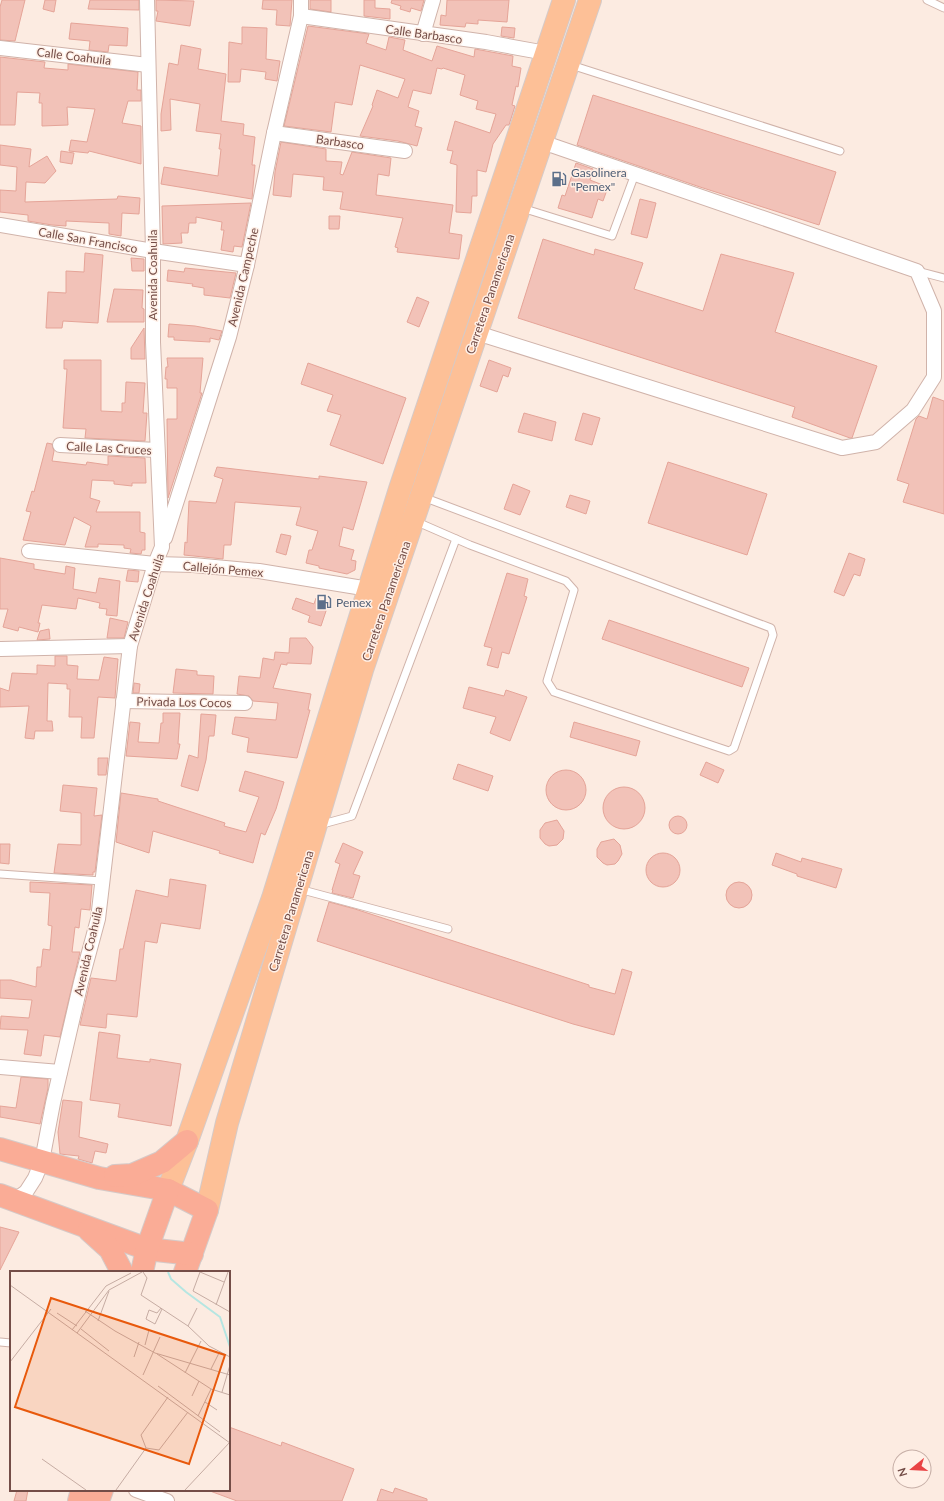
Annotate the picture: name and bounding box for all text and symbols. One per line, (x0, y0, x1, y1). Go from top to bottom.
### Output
street label: Calle Barbasco (385, 21, 464, 47)
street label: Calle Coahuila (36, 44, 112, 68)
street label: Barbasco (315, 131, 365, 153)
place label: Gasolinera "Pemex" (571, 165, 627, 194)
fuel station icon: Gasolinera "Pemex" (550, 170, 568, 188)
street label: Calle San Francisco (37, 224, 139, 256)
street label: Avenida Campeche (224, 226, 262, 328)
street label: Avenida Coahuila (145, 229, 160, 321)
street label: Carretera Panamericana (462, 232, 518, 356)
street label: Calle Las Cruces (66, 438, 152, 458)
street label: Carretera Panamericana (358, 539, 414, 663)
street label: Avenida Coahuila (125, 551, 167, 643)
street label: Callejón Pemex (182, 558, 264, 580)
fuel station icon: Pemex (315, 593, 333, 611)
place label: Pemex (336, 595, 371, 610)
street label: Privada Los Cocos (136, 694, 232, 710)
street label: Carretera Panamericana (265, 848, 317, 974)
street label: Avenida Coahuila (70, 905, 106, 997)
inset map (10, 1271, 230, 1491)
north arrow (892, 1449, 932, 1489)
text: N (895, 1466, 910, 1478)

